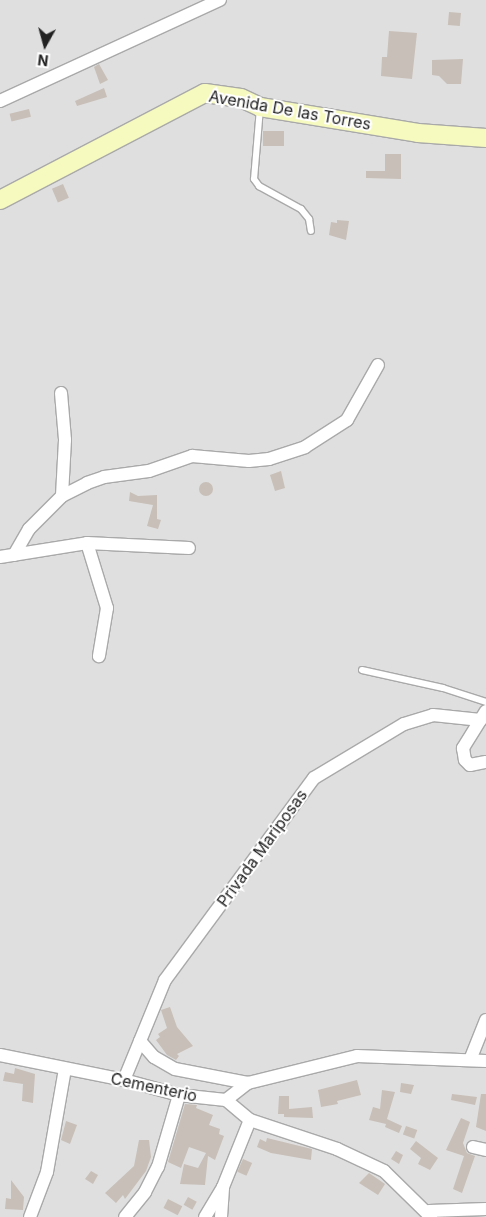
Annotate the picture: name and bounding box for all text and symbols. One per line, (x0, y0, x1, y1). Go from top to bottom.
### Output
north arrow (20, 20, 70, 70)
text: N (37, 51, 49, 69)
street label: Avenida De las Torres (207, 86, 373, 134)
street label: Privada Mariposas (213, 786, 311, 910)
street label: Cementerio (109, 1068, 199, 1106)

